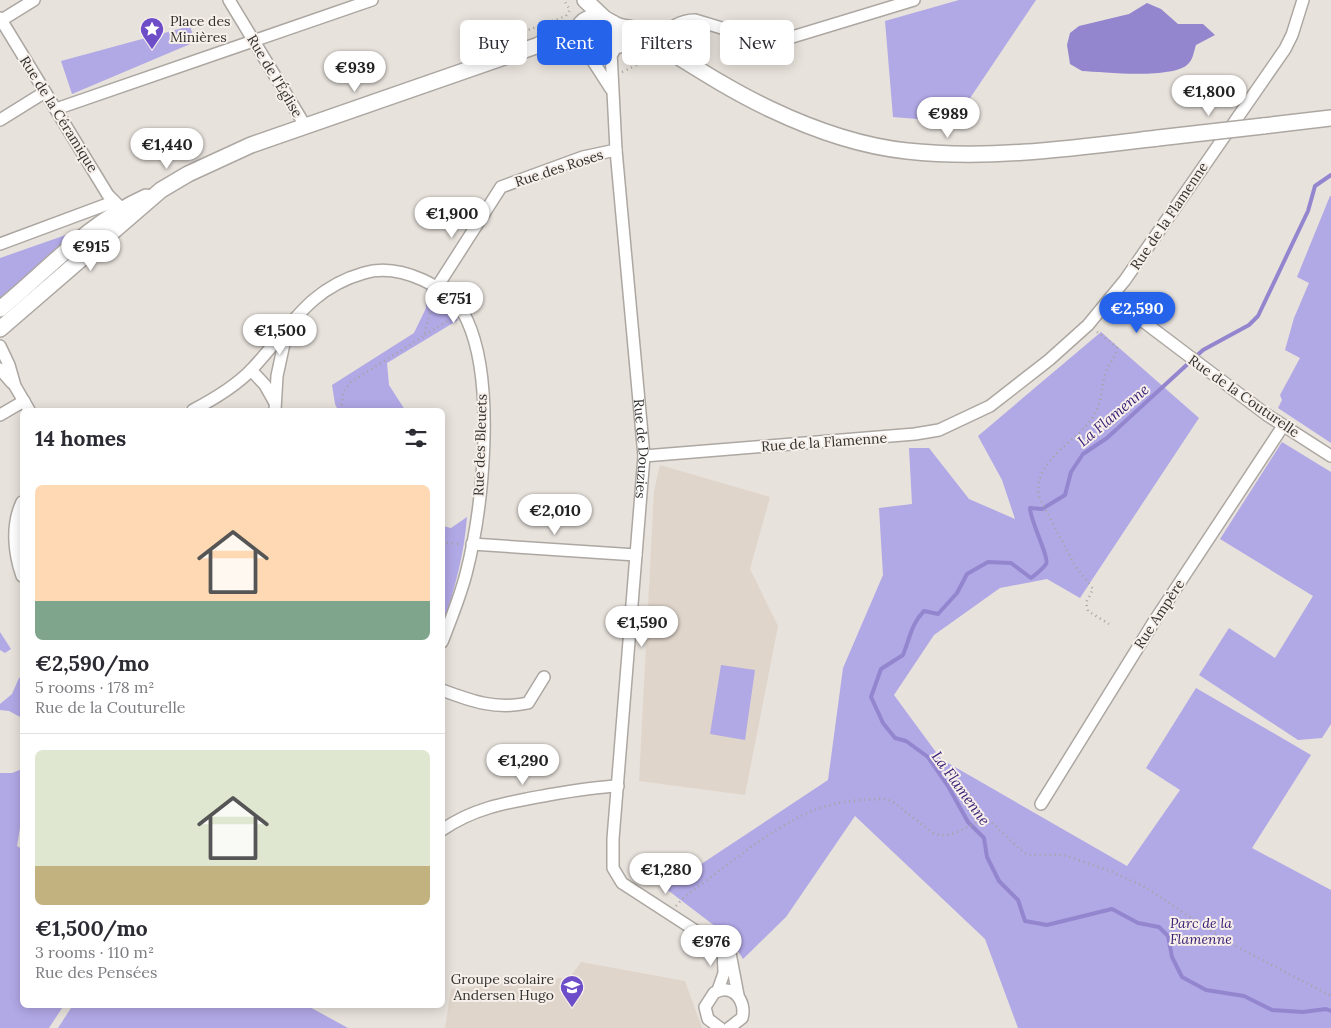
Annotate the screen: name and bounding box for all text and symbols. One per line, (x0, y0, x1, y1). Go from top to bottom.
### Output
place label: Place des Minières (170, 12, 231, 46)
place icon: Place des Minières (139, 16, 165, 50)
chip: Buy (460, 20, 527, 65)
chip: Rent (537, 20, 612, 65)
chip: Filters (622, 20, 710, 65)
chip: New (720, 20, 794, 65)
street label: Rue de l'Église (243, 31, 307, 121)
pin: €939 (325, 51, 385, 93)
street label: Rue de la Céramique (16, 52, 102, 176)
text: €939 (335, 57, 375, 77)
pin: €1,800 (1168, 74, 1250, 117)
text: €1,800 (1183, 81, 1235, 101)
pin: €989 (918, 96, 978, 139)
text: €989 (928, 103, 968, 123)
pin: €1,440 (126, 128, 208, 170)
text: €1,440 (141, 134, 193, 154)
street label: Rue des Roses (512, 145, 606, 191)
street label: Rue de la Flamenne (1126, 158, 1212, 273)
pin: €1,900 (411, 196, 493, 239)
text: €1,900 (425, 203, 479, 223)
pin: €915 (61, 230, 121, 272)
text: €915 (72, 236, 110, 256)
pin: €751 (424, 282, 484, 324)
text: €751 (436, 288, 472, 308)
pin: €2,590 (1096, 292, 1178, 334)
text: €2,590 (1110, 298, 1164, 318)
pin: €1,500 (239, 314, 321, 356)
text: €1,500 (254, 320, 306, 340)
street label: Rue de la Couturelle (1185, 351, 1303, 441)
water label: La Flamenne (1073, 380, 1153, 450)
street label: Rue des Bleuets (469, 394, 491, 496)
street label: Rue de Douzies (630, 398, 653, 499)
icon: filters (402, 424, 430, 452)
text: 14 homes (35, 425, 126, 452)
street label: Rue de la Flamenne (760, 429, 888, 455)
pin: €2,010 (514, 494, 596, 536)
text: €2,010 (529, 500, 581, 520)
icon: home (188, 517, 278, 607)
street label: Rue Ampère (1130, 576, 1188, 652)
pin: €1,590 (601, 606, 683, 648)
text: €1,590 (616, 612, 668, 632)
text: €2,590/mo (35, 650, 149, 677)
text: 5 rooms · 178 m² (35, 677, 154, 697)
text: Rue de la Couturelle (35, 697, 185, 717)
pin: €1,290 (482, 744, 564, 786)
water label: La Flamenne (928, 747, 994, 829)
text: €1,290 (497, 750, 549, 770)
icon: home (188, 783, 278, 873)
pin: €1,280 (625, 852, 707, 895)
text: €1,280 (640, 859, 692, 879)
park label: Parc de la Flamenne (1170, 914, 1232, 948)
text: €1,500/mo (35, 915, 148, 942)
pin: €976 (681, 924, 741, 967)
text: €976 (692, 931, 730, 951)
text: 3 rooms · 110 m² (35, 942, 154, 962)
text: Rue des Pensées (35, 962, 157, 982)
place label: Groupe scolaire Andersen Hugo (451, 970, 554, 1004)
school or university icon: Groupe scolaire Andersen Hugo (559, 974, 585, 1008)

